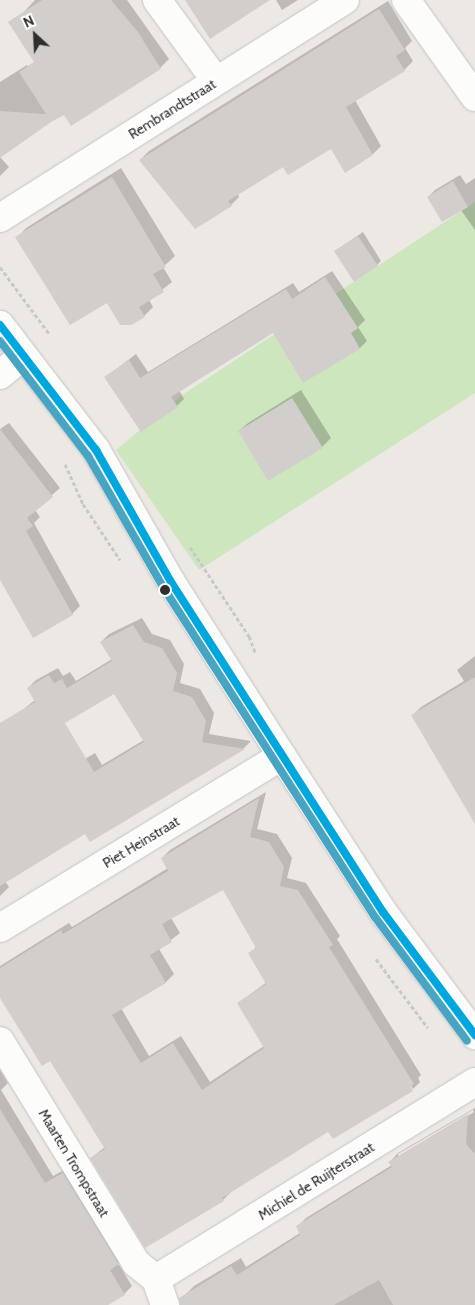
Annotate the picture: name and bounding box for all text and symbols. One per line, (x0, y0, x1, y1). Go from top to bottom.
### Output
north arrow (10, 10, 60, 60)
text: N (20, 11, 37, 32)
street label: Rembrandtstraat (125, 75, 219, 143)
unlabelled marker (160, 585, 170, 595)
street label: Piet Heinstraat (100, 813, 182, 871)
street label: Maarten Trompstraat (35, 1106, 113, 1220)
street label: Michiel de Ruijterstraat (255, 1139, 377, 1223)

